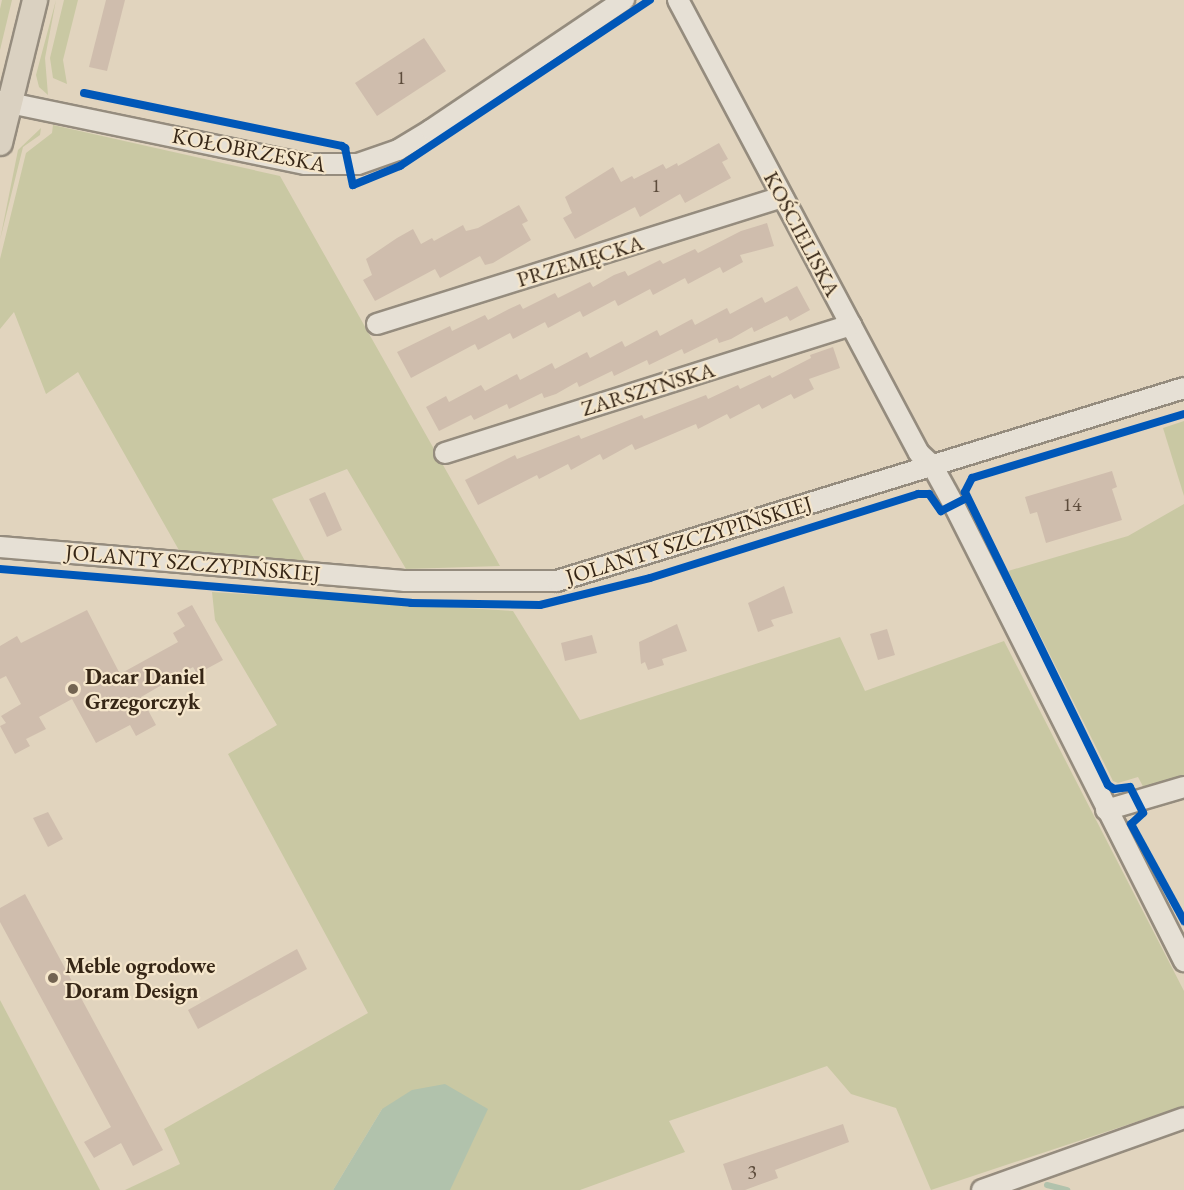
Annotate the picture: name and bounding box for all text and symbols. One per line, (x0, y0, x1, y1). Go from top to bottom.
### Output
house number: 1 (396, 65, 406, 89)
street label: KOŁOBRZESKA (170, 122, 328, 178)
street label: KOŚCIELISKA (758, 167, 846, 301)
house number: 1 (651, 173, 661, 197)
street label: PRZEMĘCKA (514, 229, 646, 293)
street label: ZARSZYŃSKA (578, 356, 718, 422)
street label: JOLANTY SZCZYPIŃSKIEJ (563, 490, 815, 590)
house number: 14 (1062, 492, 1082, 516)
street label: JOLANTY SZCZYPIŃSKIEJ (64, 539, 322, 587)
place label: Dacar Daniel Grzegorczyk (85, 663, 205, 714)
marker: Dacar Daniel Grzegorczyk (66, 682, 80, 696)
place label: Meble ogrodowe Doram Design (65, 952, 215, 1004)
marker: Meble ogrodowe Doram Design (46, 971, 60, 985)
house number: 3 (747, 1160, 757, 1184)

